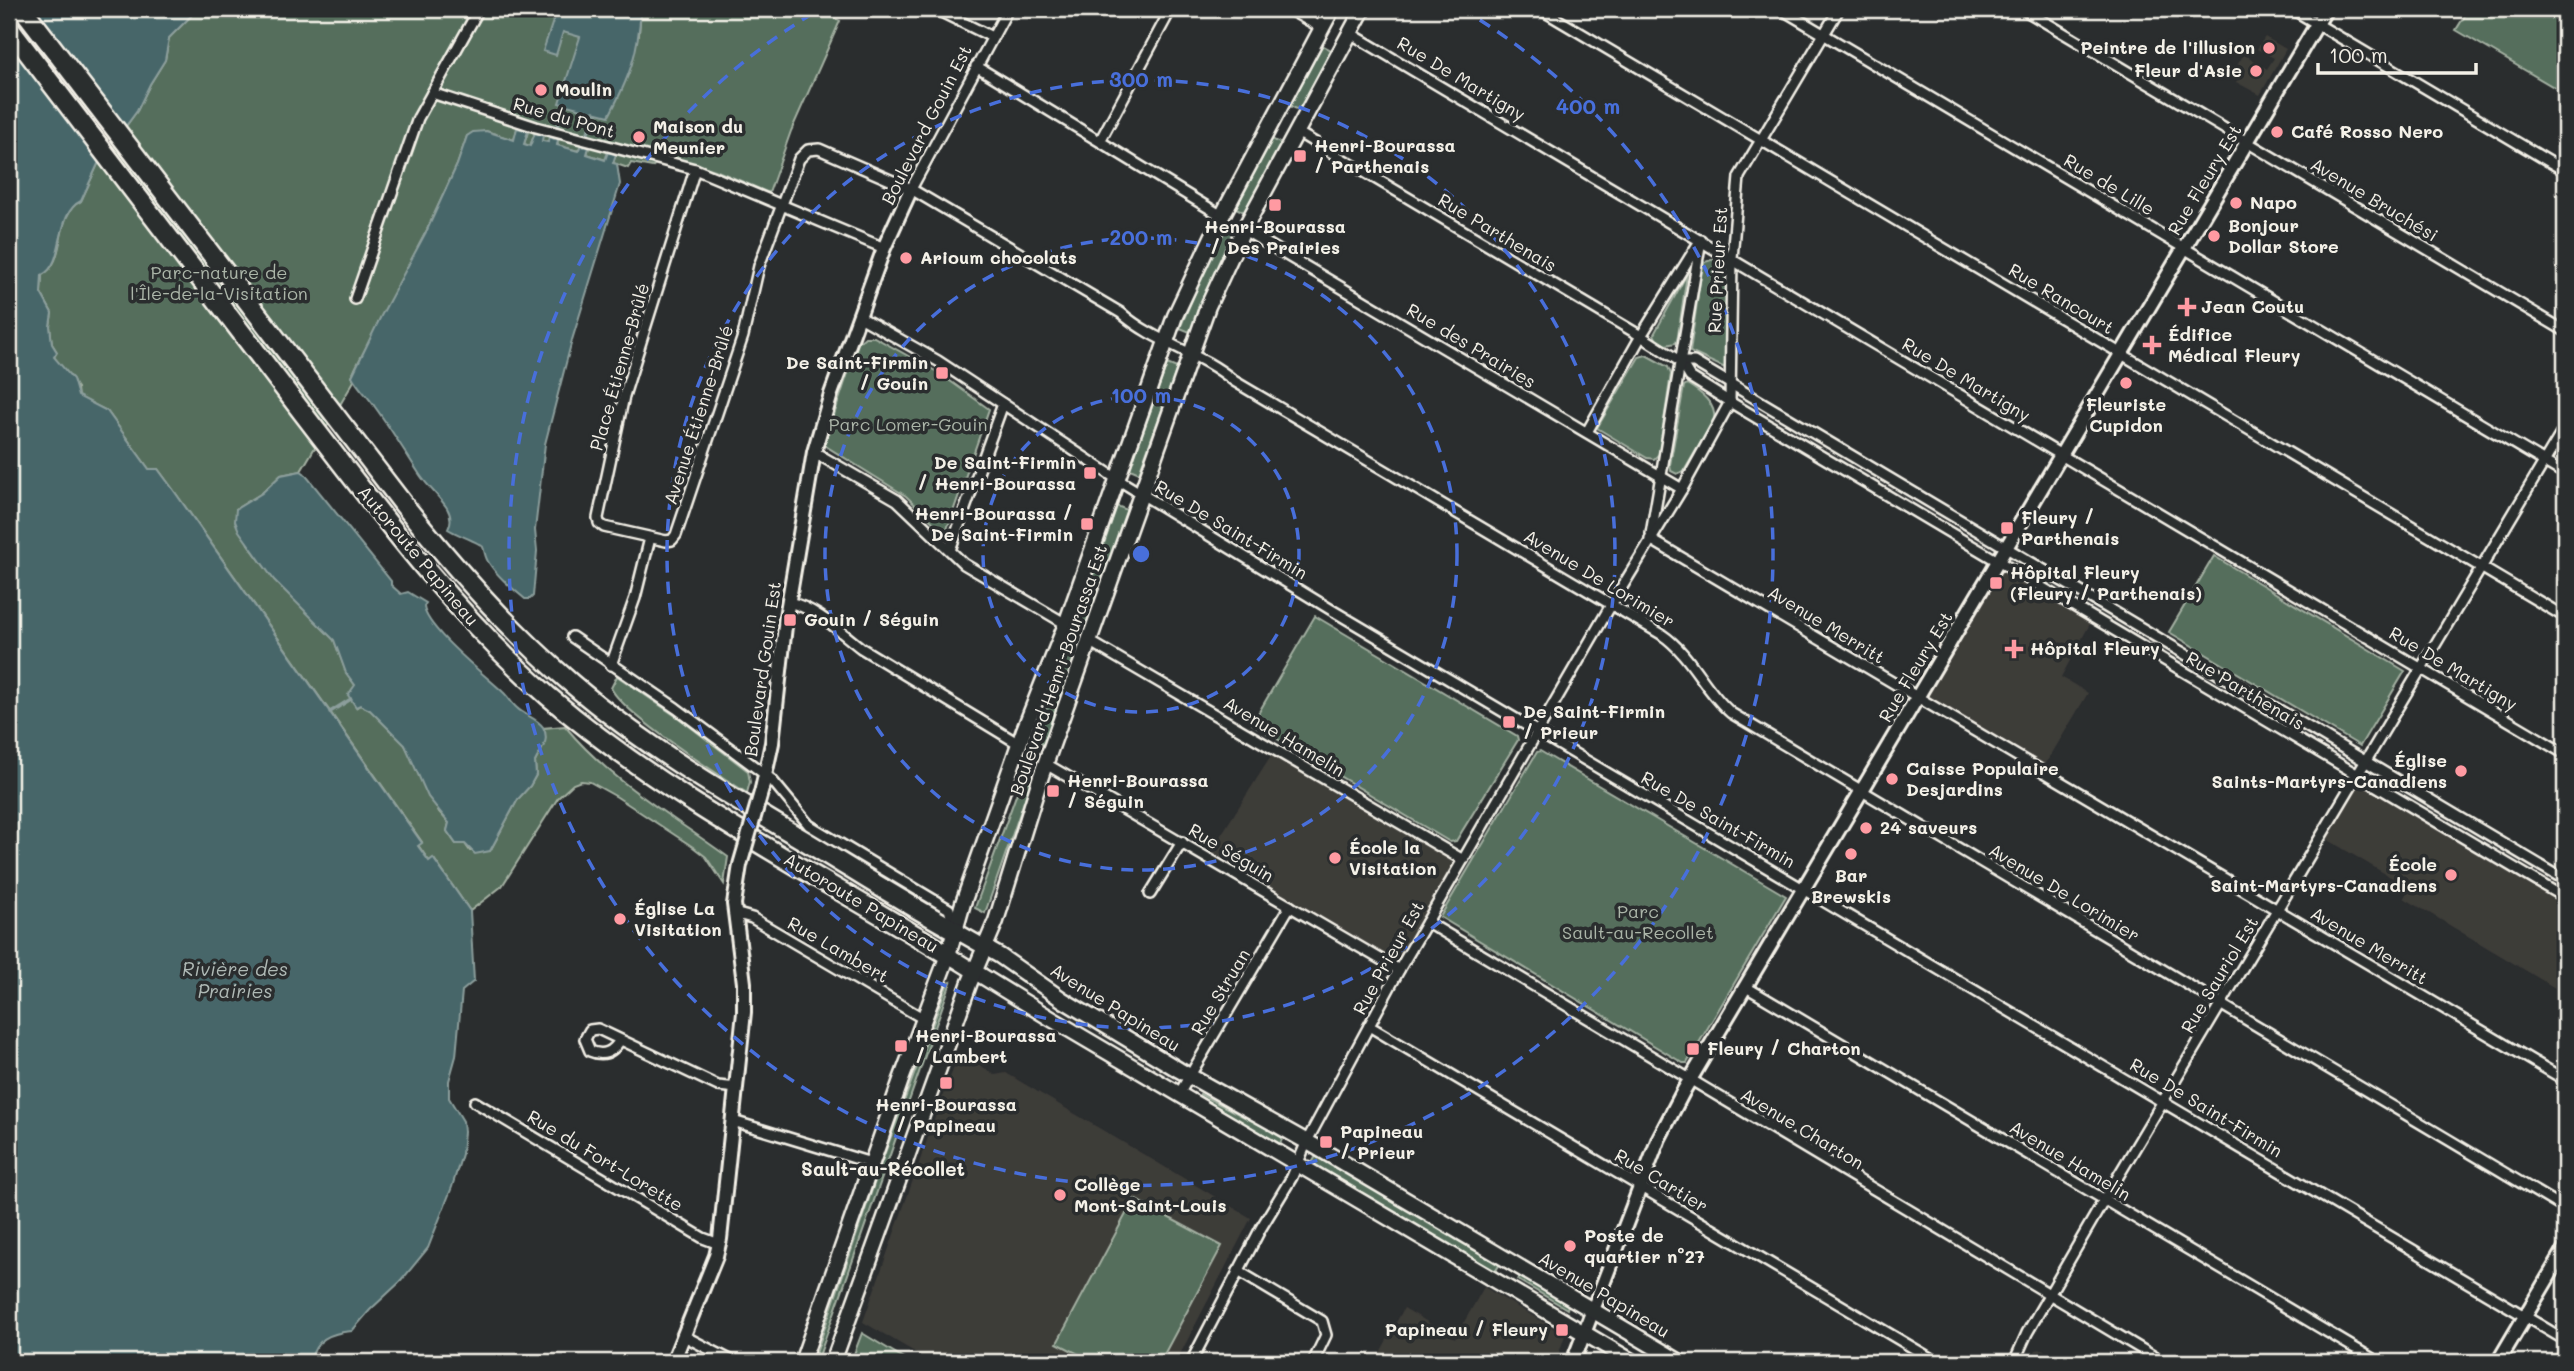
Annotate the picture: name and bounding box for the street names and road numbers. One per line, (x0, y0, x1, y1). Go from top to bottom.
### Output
street label: Rue De Martigny (1393, 30, 1530, 126)
street label: Boulevard Gouin Est (875, 41, 977, 209)
street label: Rue du Pont (511, 91, 618, 143)
street label: Rue Fleury Est (2162, 120, 2247, 239)
street label: Rue de Lille (2060, 148, 2159, 221)
street label: Avenue Bruchési (2306, 152, 2443, 247)
street label: Rue Parthenais (1434, 187, 1561, 277)
street label: Rue Prieur Est (1702, 206, 1732, 334)
street label: Rue Rancourt (2004, 257, 2119, 339)
street label: Place Étienne-Brûlé (584, 280, 654, 453)
street label: Rue des Prairies (1403, 297, 1541, 393)
street label: Avenue Étienne-Brûlé (658, 322, 738, 507)
street label: Rue De Martigny (1898, 331, 2035, 427)
street label: Rue De Saint-Firmin (1151, 474, 1312, 584)
street label: Autoroute Papineau (353, 480, 485, 631)
street label: Avenue De Lorimier (1520, 524, 1679, 633)
street label: Boulevard Henri-Bourassa Est (1004, 541, 1112, 798)
street label: Boulevard Gouin Est (738, 580, 786, 758)
street label: Avenue Merritt (1763, 580, 1890, 669)
street label: Rue Fleury Est (1873, 607, 1958, 726)
street label: Rue De Martigny (2385, 620, 2522, 716)
street label: Rue Parthenais (2182, 645, 2309, 735)
street label: Avenue Hamelin (1219, 690, 1350, 782)
street label: Rue De Saint-Firmin (1637, 765, 1800, 873)
street label: Rue Séguin (1184, 817, 1279, 887)
street label: Avenue De Lorimier (1985, 838, 2144, 947)
street label: Autoroute Papineau (780, 846, 943, 958)
street label: Rue Prieur Est (1347, 896, 1429, 1019)
street label: Avenue Merritt (2306, 901, 2433, 990)
street label: Rue Lambert (784, 911, 893, 988)
street label: Rue Sauriol Est (2175, 912, 2263, 1037)
street label: Rue Struan (1185, 944, 1255, 1039)
street label: Avenue Papineau (1046, 957, 1185, 1057)
street label: Rue De Saint-Firmin (2126, 1052, 2287, 1162)
street label: Avenue Charton (1736, 1082, 1869, 1174)
street label: Rue du Fort-Lorette (523, 1104, 688, 1216)
street label: Avenue Hamelin (2005, 1114, 2136, 1206)
street label: Rue Cartier (1610, 1143, 1713, 1217)
street label: Avenue Papineau (1534, 1245, 1675, 1343)

